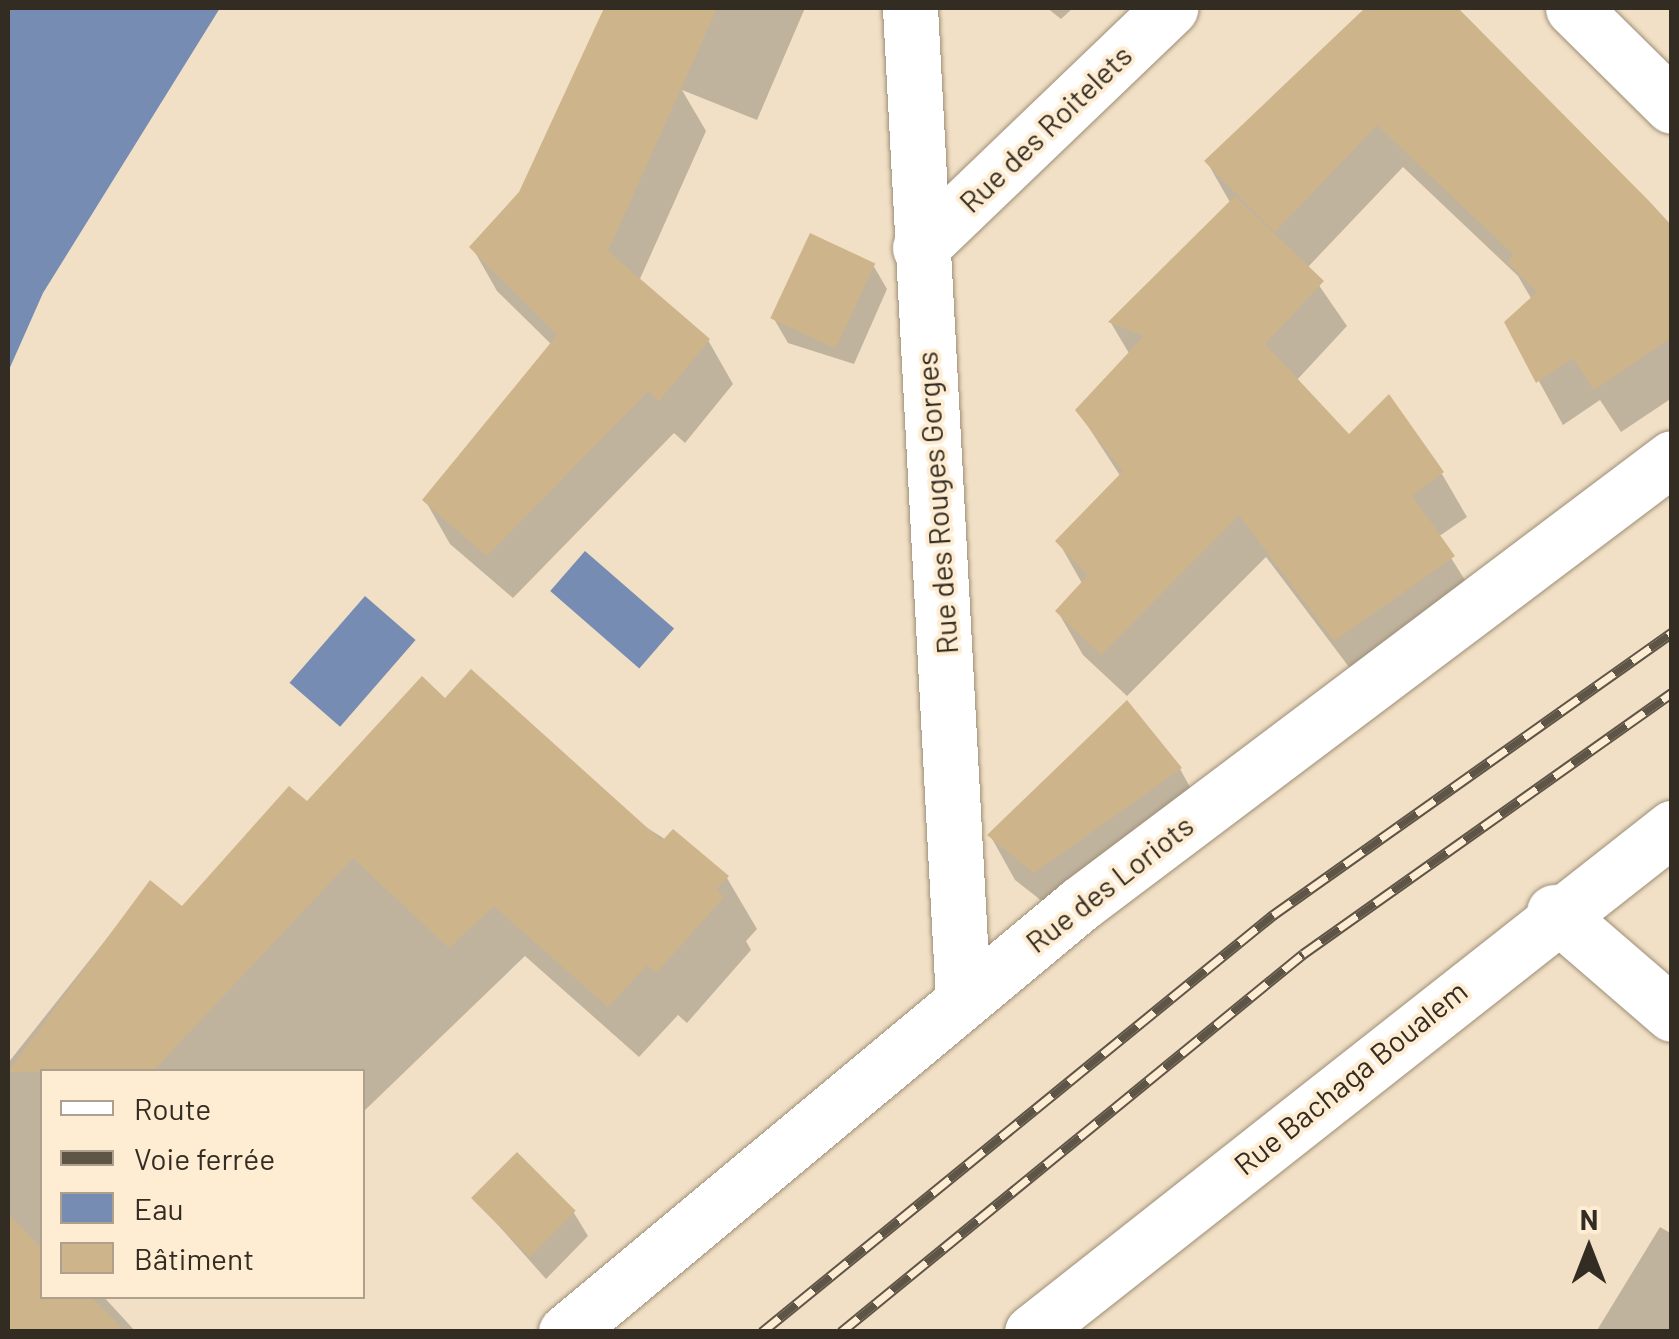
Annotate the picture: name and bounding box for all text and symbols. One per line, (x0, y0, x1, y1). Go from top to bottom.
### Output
street label: Rue des Roitelets (951, 37, 1139, 219)
street label: Rue des Rouges Gorges (907, 350, 965, 656)
street label: Rue des Loriots (1018, 806, 1200, 960)
street label: Rue Bachaga Boualem (1226, 972, 1474, 1182)
legend (40, 1069, 365, 1299)
text: Route (134, 1090, 211, 1126)
text: Voie ferrée (134, 1140, 275, 1176)
text: Eau (134, 1190, 184, 1226)
north arrow (1539, 1199, 1639, 1299)
text: N (1580, 1202, 1598, 1236)
text: Bâtiment (134, 1240, 254, 1276)

